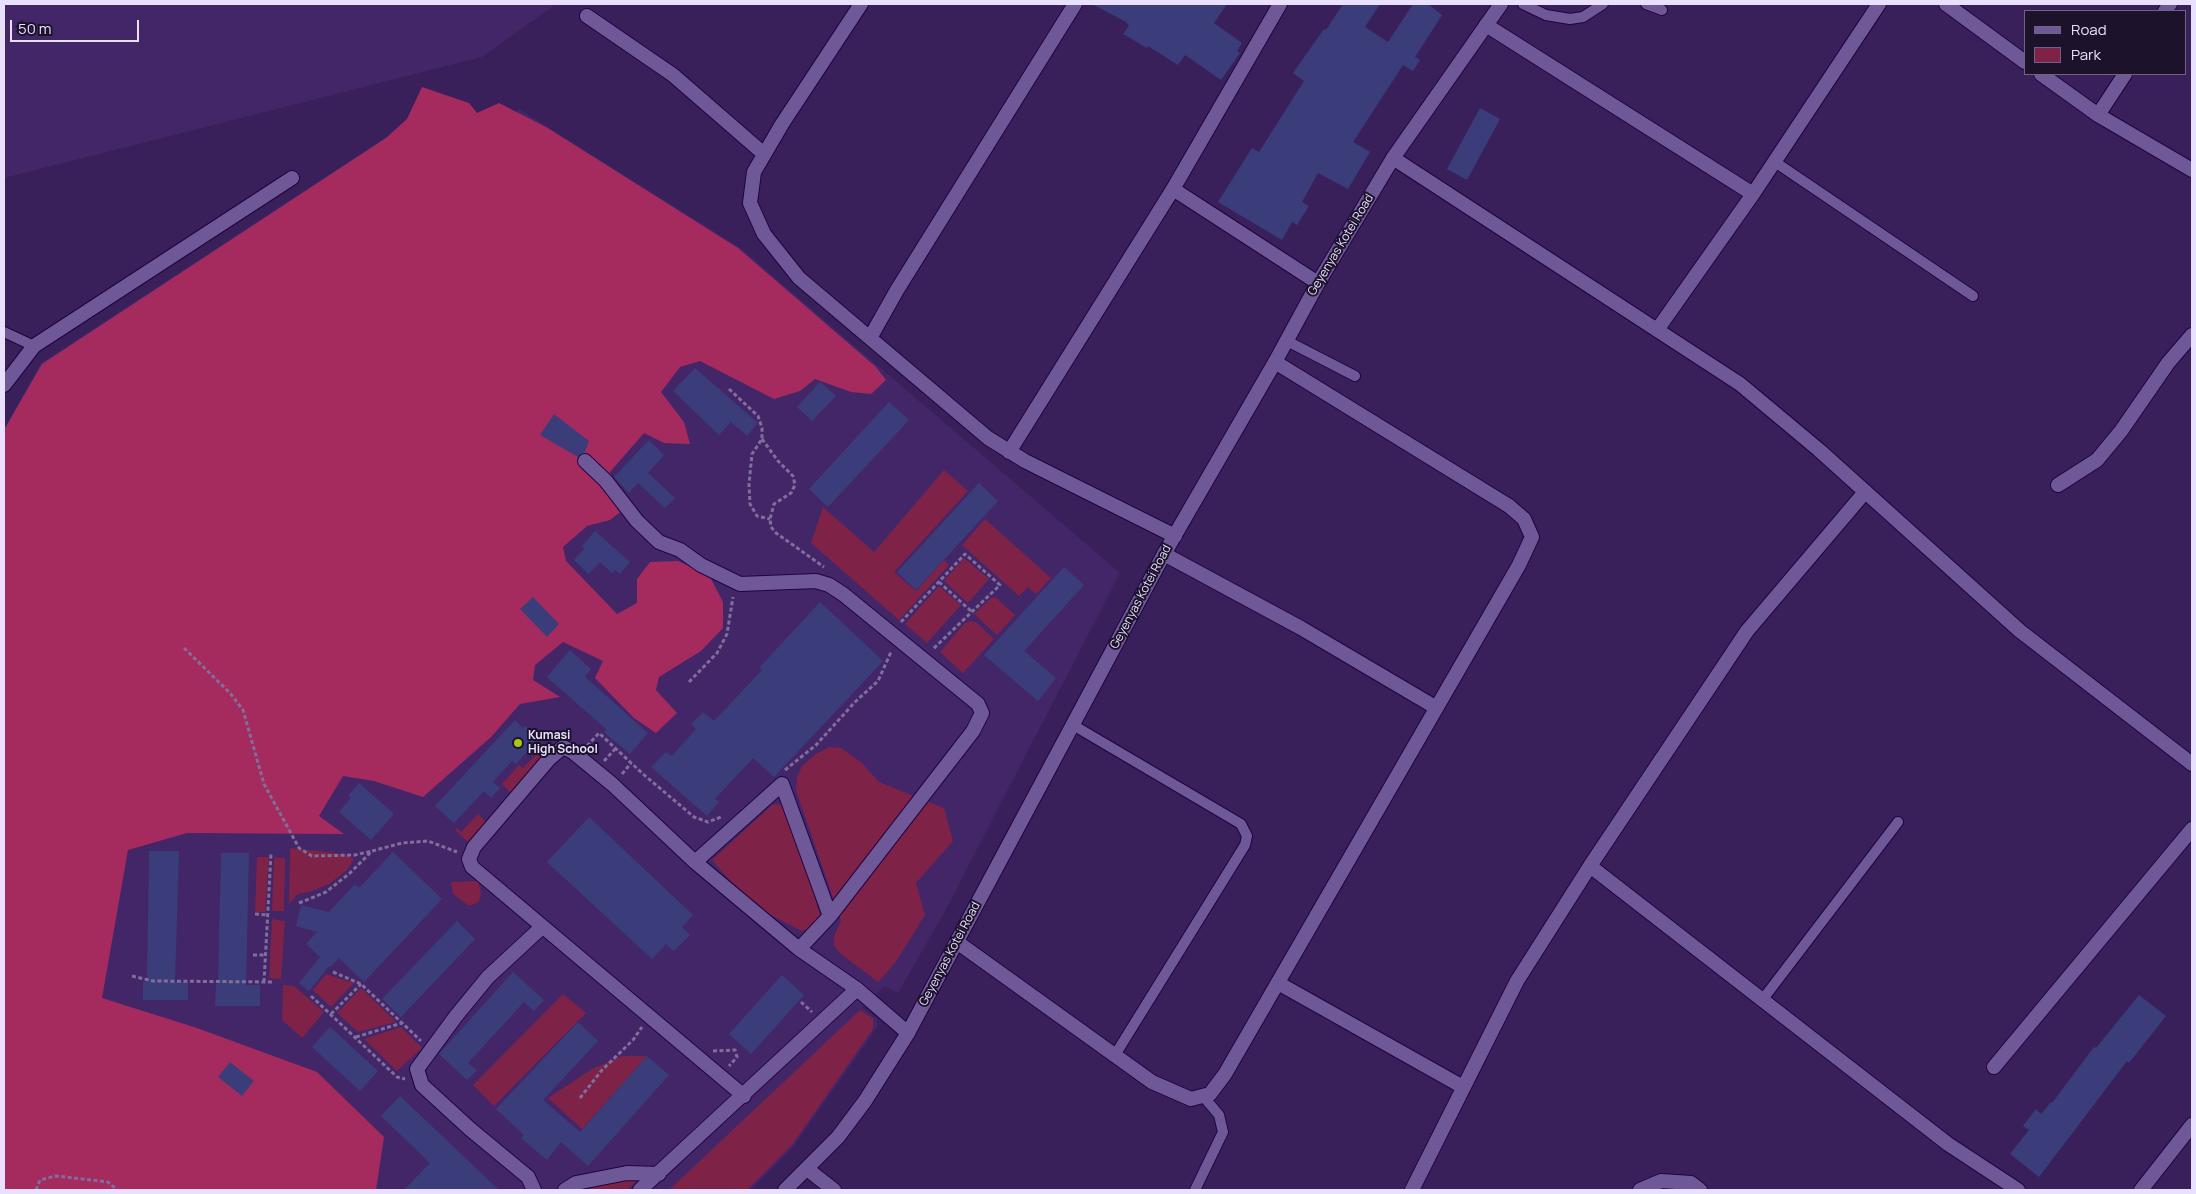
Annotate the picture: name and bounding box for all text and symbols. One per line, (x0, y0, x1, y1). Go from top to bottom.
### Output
scale bar (12, 10, 141, 42)
legend (2024, 10, 2186, 75)
text: 50 m (18, 18, 52, 39)
text: Road (2071, 19, 2107, 40)
text: Park (2071, 44, 2101, 65)
street label: Geyenyas Kotei Road (1305, 192, 1377, 298)
street label: Geyenyas Kotei Road (1108, 543, 1174, 651)
place label: Kumasi High School (528, 729, 598, 757)
marker: Kumasi High School (512, 737, 524, 749)
street label: Geyenyas Kotei Road (917, 900, 983, 1008)

